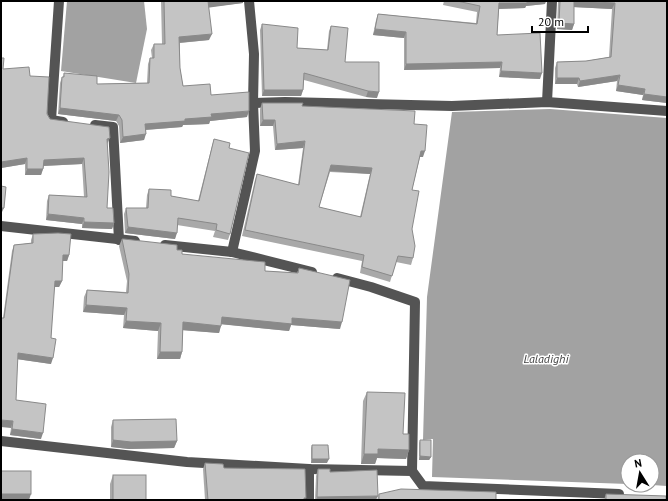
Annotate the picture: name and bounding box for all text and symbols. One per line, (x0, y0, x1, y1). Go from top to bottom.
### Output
scale bar (532, 8, 588, 34)
text: 20 m (538, 14, 564, 29)
water label: Laladighi (523, 351, 569, 366)
north arrow (620, 453, 660, 493)
text: N (633, 456, 643, 471)

